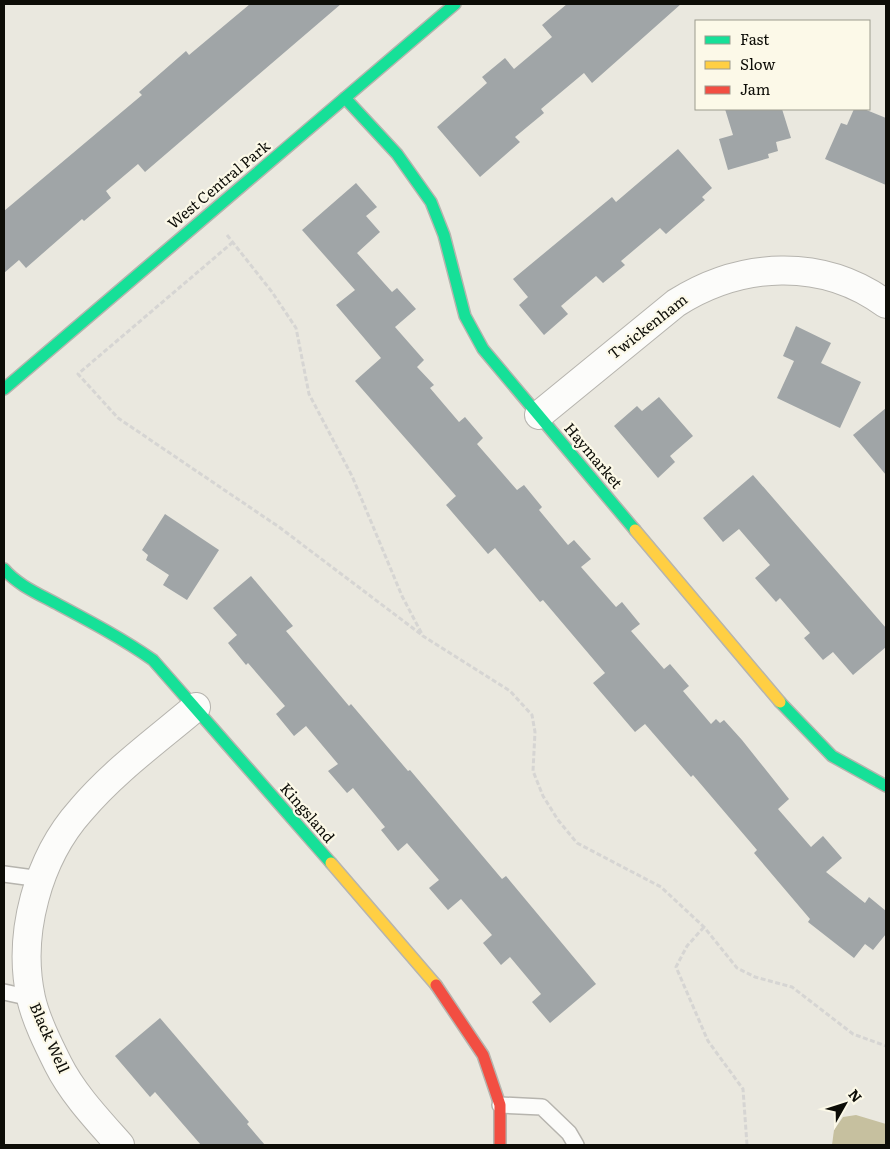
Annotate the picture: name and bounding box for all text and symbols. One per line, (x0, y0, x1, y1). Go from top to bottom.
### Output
legend (695, 20, 870, 110)
text: Fast (740, 27, 769, 50)
text: Slow (740, 52, 775, 75)
text: Jam (740, 77, 771, 100)
street label: West Central Park (162, 133, 275, 234)
street label: Twickenham (602, 287, 692, 364)
street label: Haymarket (560, 417, 629, 493)
street label: Kingsland (275, 777, 341, 847)
street label: Black Well (25, 998, 76, 1076)
north arrow (820, 1079, 870, 1129)
text: N (844, 1084, 868, 1106)

